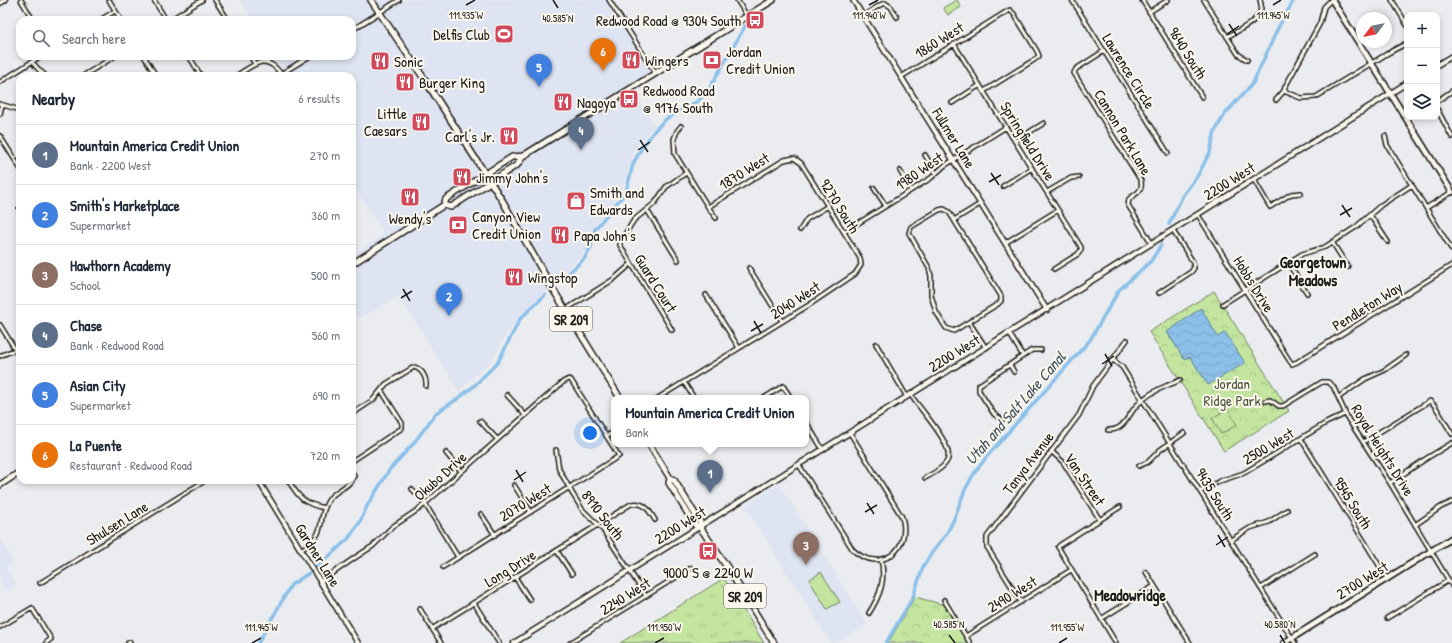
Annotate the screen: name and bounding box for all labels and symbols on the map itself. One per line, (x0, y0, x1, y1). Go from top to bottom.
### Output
text: 111.935°W (449, 9, 484, 22)
bus stop icon: Redwood Road @ 9304 South (744, 9, 766, 31)
text: 111.940°W (852, 9, 887, 22)
text: 111.945°W (1256, 9, 1290, 22)
place label: Redwood Road @ 9304 South (596, 10, 741, 31)
text: 40.585°N (543, 12, 573, 25)
north arrow (1356, 12, 1392, 48)
street label: 1860 West (910, 16, 968, 63)
sports icon: Delfis Club (493, 23, 515, 45)
street label: 9640 South (1164, 23, 1212, 83)
place label: Delfis Club (433, 24, 490, 45)
street label: Lawrence Circle (1097, 29, 1161, 113)
pin: 6 (590, 38, 616, 71)
place label: Jordan Credit Union (726, 41, 795, 79)
restaurant icon: Wingers (620, 49, 642, 71)
bank icon: Jordan Credit Union (701, 49, 723, 71)
restaurant icon: Sonic (369, 50, 391, 72)
place label: Wingers (645, 50, 689, 71)
place label: Sonic (394, 51, 423, 72)
pin: 5 (526, 54, 552, 87)
restaurant icon: Burger King (394, 71, 416, 93)
place label: Burger King (419, 72, 485, 93)
place label: Redwood Road @ 9176 South (643, 80, 715, 118)
street label: Cannon Park Lane (1089, 85, 1157, 179)
bus stop icon: Redwood Road @ 9176 South (618, 88, 640, 110)
restaurant icon: Nagoya (552, 91, 574, 113)
place label: Nagoya (577, 92, 616, 113)
street label: Springfield Drive (995, 98, 1061, 184)
place label: Little Caesars (364, 103, 407, 141)
street label: Fullmer Lane (927, 103, 981, 172)
restaurant icon: Little Caesars (410, 111, 432, 133)
pin: 4 (568, 117, 594, 150)
restaurant icon: Carl's Jr. (498, 125, 520, 147)
place label: Carl's Jr. (445, 126, 495, 147)
street label: 1870 West (715, 147, 774, 195)
street label: 1980 West (891, 147, 948, 195)
street label: 2200 West (1199, 157, 1259, 205)
restaurant icon: Jimmy John's (451, 166, 473, 188)
place label: Jimmy John's (476, 167, 548, 188)
street label: 9270 South (815, 175, 865, 237)
place label: Smith and Edwards (590, 182, 644, 220)
restaurant icon: Wendy's (399, 186, 421, 208)
shop icon: Smith and Edwards (565, 190, 587, 212)
place label: Canyon View Credit Union (472, 206, 541, 244)
place label: Wendy's (389, 208, 431, 229)
bank icon: Canyon View Credit Union (447, 214, 469, 236)
restaurant icon: Papa John's (549, 224, 571, 246)
place label: Papa John's (574, 225, 636, 246)
street label: Guard Court (630, 250, 683, 317)
district label: Georgetown Meadows (1280, 251, 1346, 291)
street label: Hobbs Drive (1228, 252, 1280, 316)
restaurant icon: Wingstop (503, 266, 525, 288)
place label: Wingstop (528, 267, 578, 288)
street label: 2040 West (766, 276, 825, 324)
street label: Pendleton Way (1328, 276, 1406, 336)
pin: 2 (436, 283, 462, 316)
road number: SR 209 (550, 307, 592, 331)
street label: 2200 West (924, 329, 984, 377)
water label: Utah and Salt Lake Canal (960, 346, 1071, 469)
park label: Jordan Ridge Park (1203, 373, 1261, 411)
street label: Royal Heights Drive (1346, 400, 1420, 500)
street label: 2500 West (1238, 422, 1298, 470)
your location (580, 423, 600, 443)
street label: Tanya Avenue (998, 427, 1058, 499)
street label: Okubo Drive (409, 447, 471, 505)
street label: Van Street (1060, 448, 1111, 510)
pin: 1 (697, 460, 723, 493)
street label: 9435 South (1191, 464, 1239, 524)
street label: 9545 South (1329, 473, 1377, 533)
street label: 2070 West (495, 477, 556, 526)
street label: 8910 South (577, 486, 629, 544)
street label: Shulsen Lane (82, 496, 152, 550)
street label: 2200 West (650, 501, 710, 549)
street label: Gardner Lane (290, 519, 346, 591)
pin: 3 (793, 532, 819, 565)
bus stop icon: 9000 S @ 2240 W (697, 540, 719, 562)
street label: Long Drive (480, 544, 540, 592)
street label: 2700 West (1332, 555, 1393, 604)
place label: 9000 S @ 2240 W (663, 562, 754, 583)
street label: 2490 West (983, 570, 1041, 617)
street label: 2240 West (596, 572, 655, 620)
road number: SR 209 (724, 584, 766, 608)
district label: Meadowridge (1094, 584, 1166, 607)
text: 40.585°N (934, 618, 964, 631)
text: 40.580°N (1264, 618, 1296, 631)
text: 111.945°W (244, 621, 278, 634)
text: 111.950°W (647, 621, 682, 634)
text: 111.955°W (1050, 621, 1085, 634)

